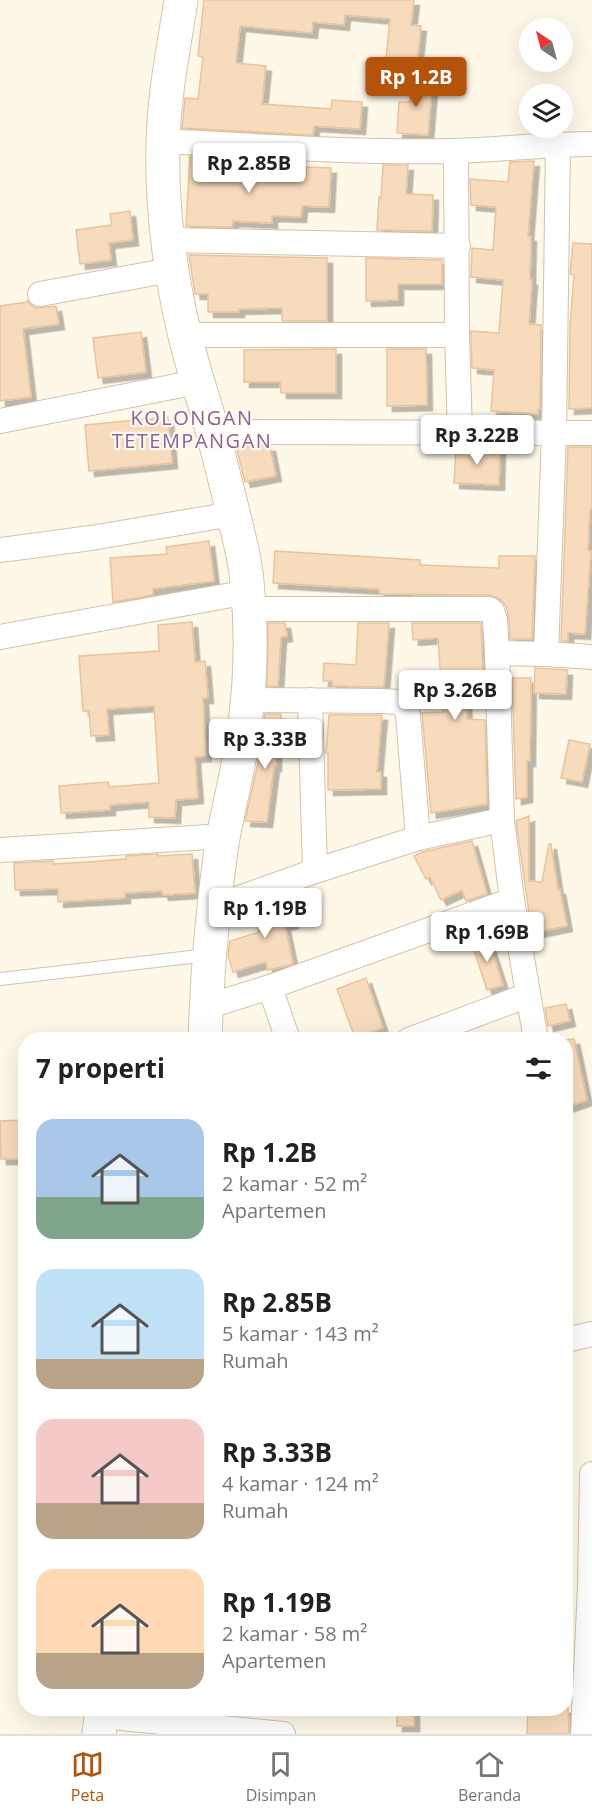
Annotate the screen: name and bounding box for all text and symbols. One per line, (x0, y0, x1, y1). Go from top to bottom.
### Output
north arrow (519, 18, 573, 72)
map controls (519, 18, 573, 138)
pin: Rp 1.2B (361, 57, 471, 108)
text: Rp 1.2B (379, 63, 453, 90)
button: layers (519, 84, 573, 138)
pin: Rp 2.85B (187, 143, 311, 194)
text: Rp 2.85B (207, 149, 291, 176)
district label: KOLONGAN TETEMPANGAN (112, 404, 272, 454)
pin: Rp 3.22B (415, 415, 539, 466)
text: Rp 3.22B (435, 421, 519, 448)
pin: Rp 3.26B (393, 670, 517, 721)
text: Rp 3.26B (413, 676, 497, 703)
pin: Rp 3.33B (203, 719, 327, 770)
text: Rp 3.33B (223, 725, 307, 752)
pin: Rp 1.19B (203, 888, 327, 939)
text: Rp 1.19B (223, 894, 307, 921)
pin: Rp 1.69B (425, 912, 549, 963)
text: Rp 1.69B (445, 918, 529, 945)
text: 7 properti (36, 1050, 165, 1086)
icon: filters (522, 1052, 555, 1085)
text: Rp 1.2B (222, 1134, 317, 1170)
icon: home (84, 1143, 156, 1215)
text: 2 kamar · 52 m² (222, 1170, 367, 1197)
text: Apartemen (222, 1197, 327, 1224)
text: Rp 2.85B (222, 1284, 332, 1320)
icon: home (84, 1293, 156, 1365)
text: 5 kamar · 143 m² (222, 1320, 379, 1347)
text: Rumah (222, 1347, 289, 1374)
text: Rp 3.33B (222, 1434, 332, 1470)
icon: home (84, 1443, 156, 1515)
text: 4 kamar · 124 m² (222, 1470, 379, 1497)
text: Rumah (222, 1497, 289, 1524)
text: Rp 1.19B (222, 1584, 332, 1620)
icon: home (84, 1593, 156, 1665)
text: 2 kamar · 58 m² (222, 1620, 367, 1647)
text: Apartemen (222, 1647, 327, 1674)
tab: Peta (71, 1748, 104, 1806)
tab: Disimpan (246, 1748, 316, 1806)
tab: Beranda (458, 1748, 521, 1806)

